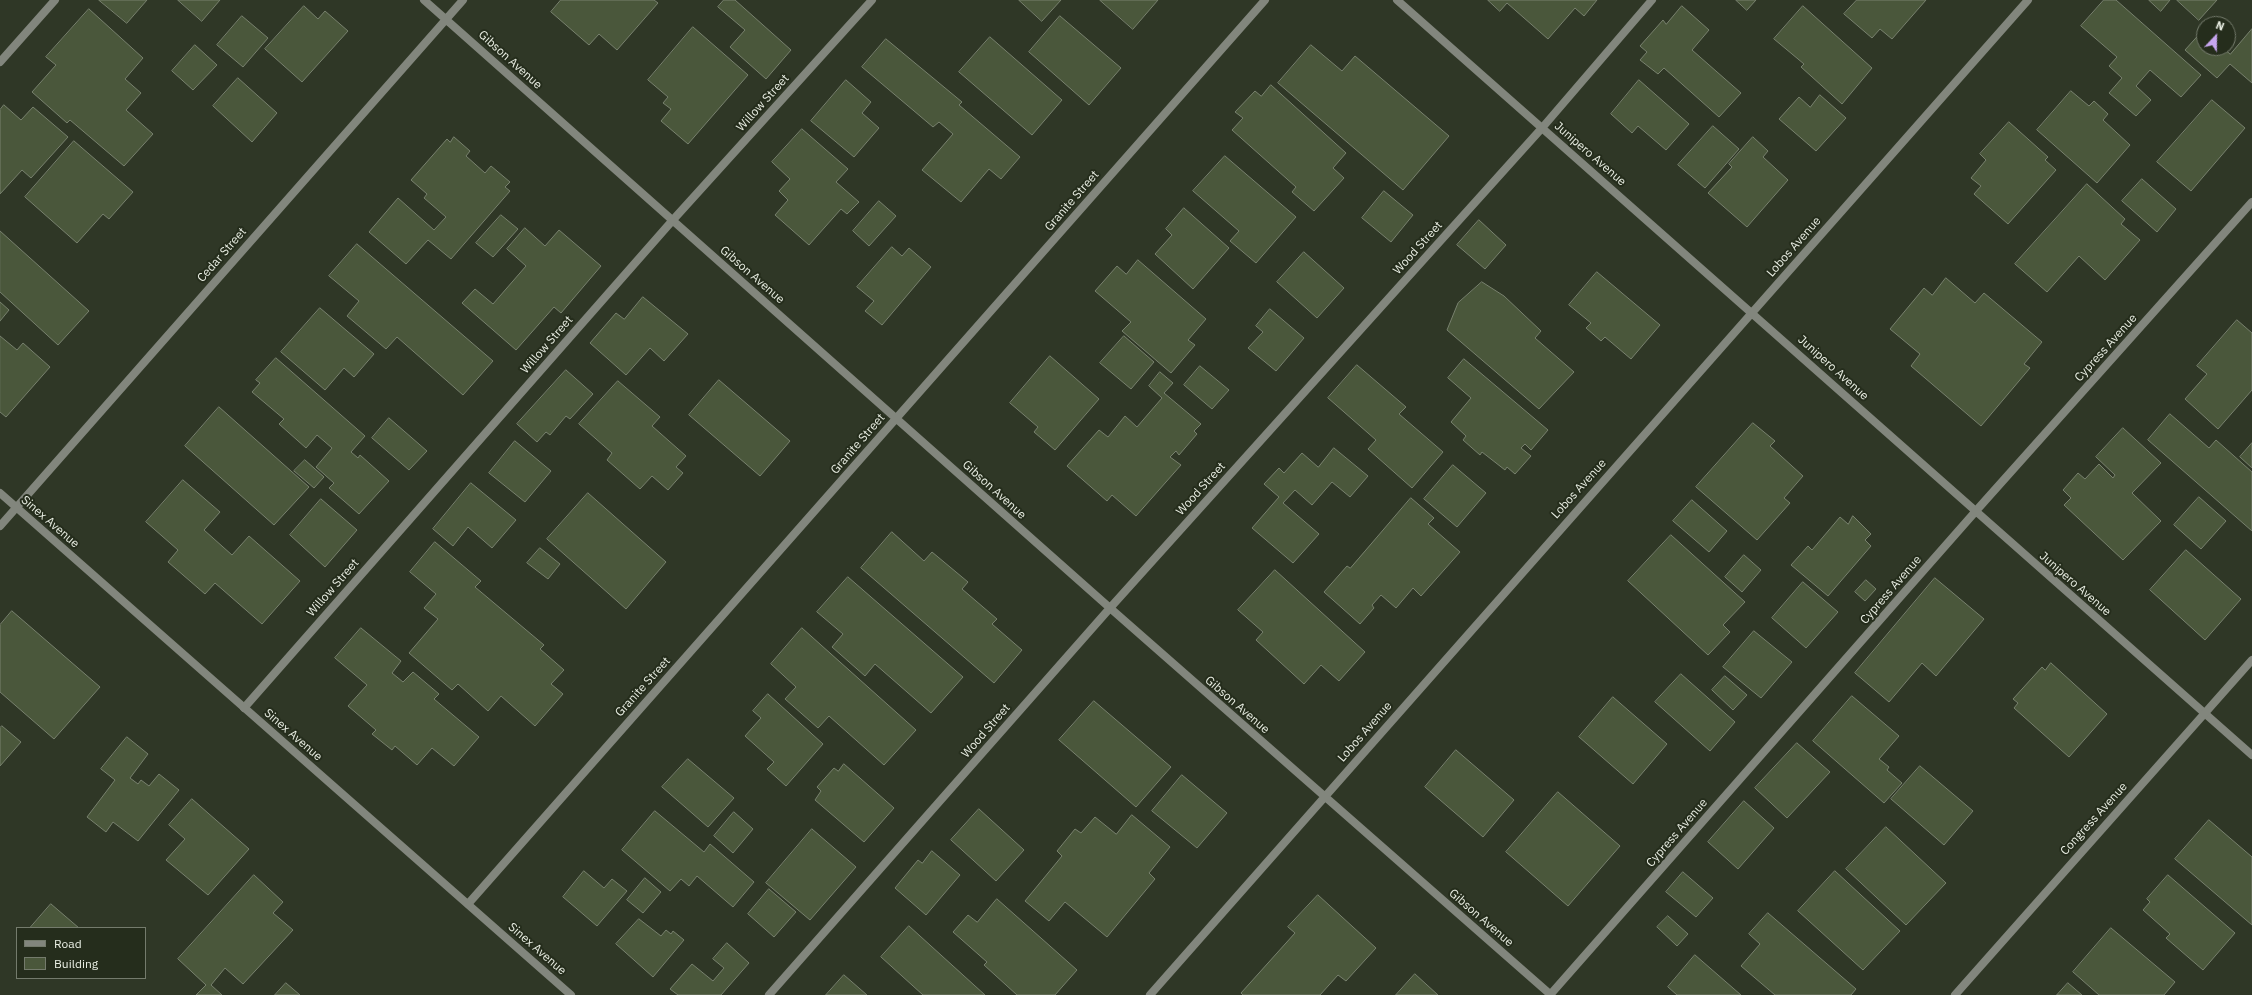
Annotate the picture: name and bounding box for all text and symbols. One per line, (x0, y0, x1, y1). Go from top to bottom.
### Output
north arrow (2196, 16, 2236, 56)
text: N (2214, 18, 2226, 34)
street label: Gibson Avenue (475, 28, 545, 92)
street label: Willow Street (734, 72, 792, 134)
street label: Junipero Avenue (1551, 119, 1629, 189)
street label: Granite Street (1042, 168, 1102, 234)
street label: Lobos Avenue (1764, 214, 1824, 280)
street label: Wood Street (1390, 218, 1446, 278)
street label: Cedar Street (194, 225, 250, 285)
street label: Gibson Avenue (717, 243, 787, 307)
street label: Cypress Avenue (2072, 311, 2140, 385)
street label: Willow Street (518, 313, 576, 377)
street label: Junipero Avenue (1795, 332, 1871, 404)
street label: Granite Street (828, 411, 888, 477)
street label: Lobos Avenue (1549, 456, 1609, 522)
street label: Gibson Avenue (959, 458, 1029, 522)
street label: Wood Street (1173, 459, 1229, 519)
street label: Sinex Avenue (18, 493, 82, 551)
street label: Junipero Avenue (2036, 549, 2114, 619)
street label: Cypress Avenue (1857, 553, 1925, 627)
street label: Willow Street (304, 556, 362, 620)
street label: Granite Street (612, 654, 674, 720)
street label: Gibson Avenue (1202, 673, 1272, 737)
street label: Lobos Avenue (1335, 699, 1395, 765)
street label: Wood Street (959, 701, 1013, 761)
street label: Sinex Avenue (261, 706, 325, 764)
street label: Congress Avenue (2058, 780, 2130, 858)
street label: Cypress Avenue (1643, 796, 1711, 870)
street label: Gibson Avenue (1446, 886, 1516, 950)
street label: Sinex Avenue (505, 920, 569, 978)
legend (16, 927, 146, 979)
text: Road (54, 936, 82, 951)
text: Building (54, 956, 98, 971)

